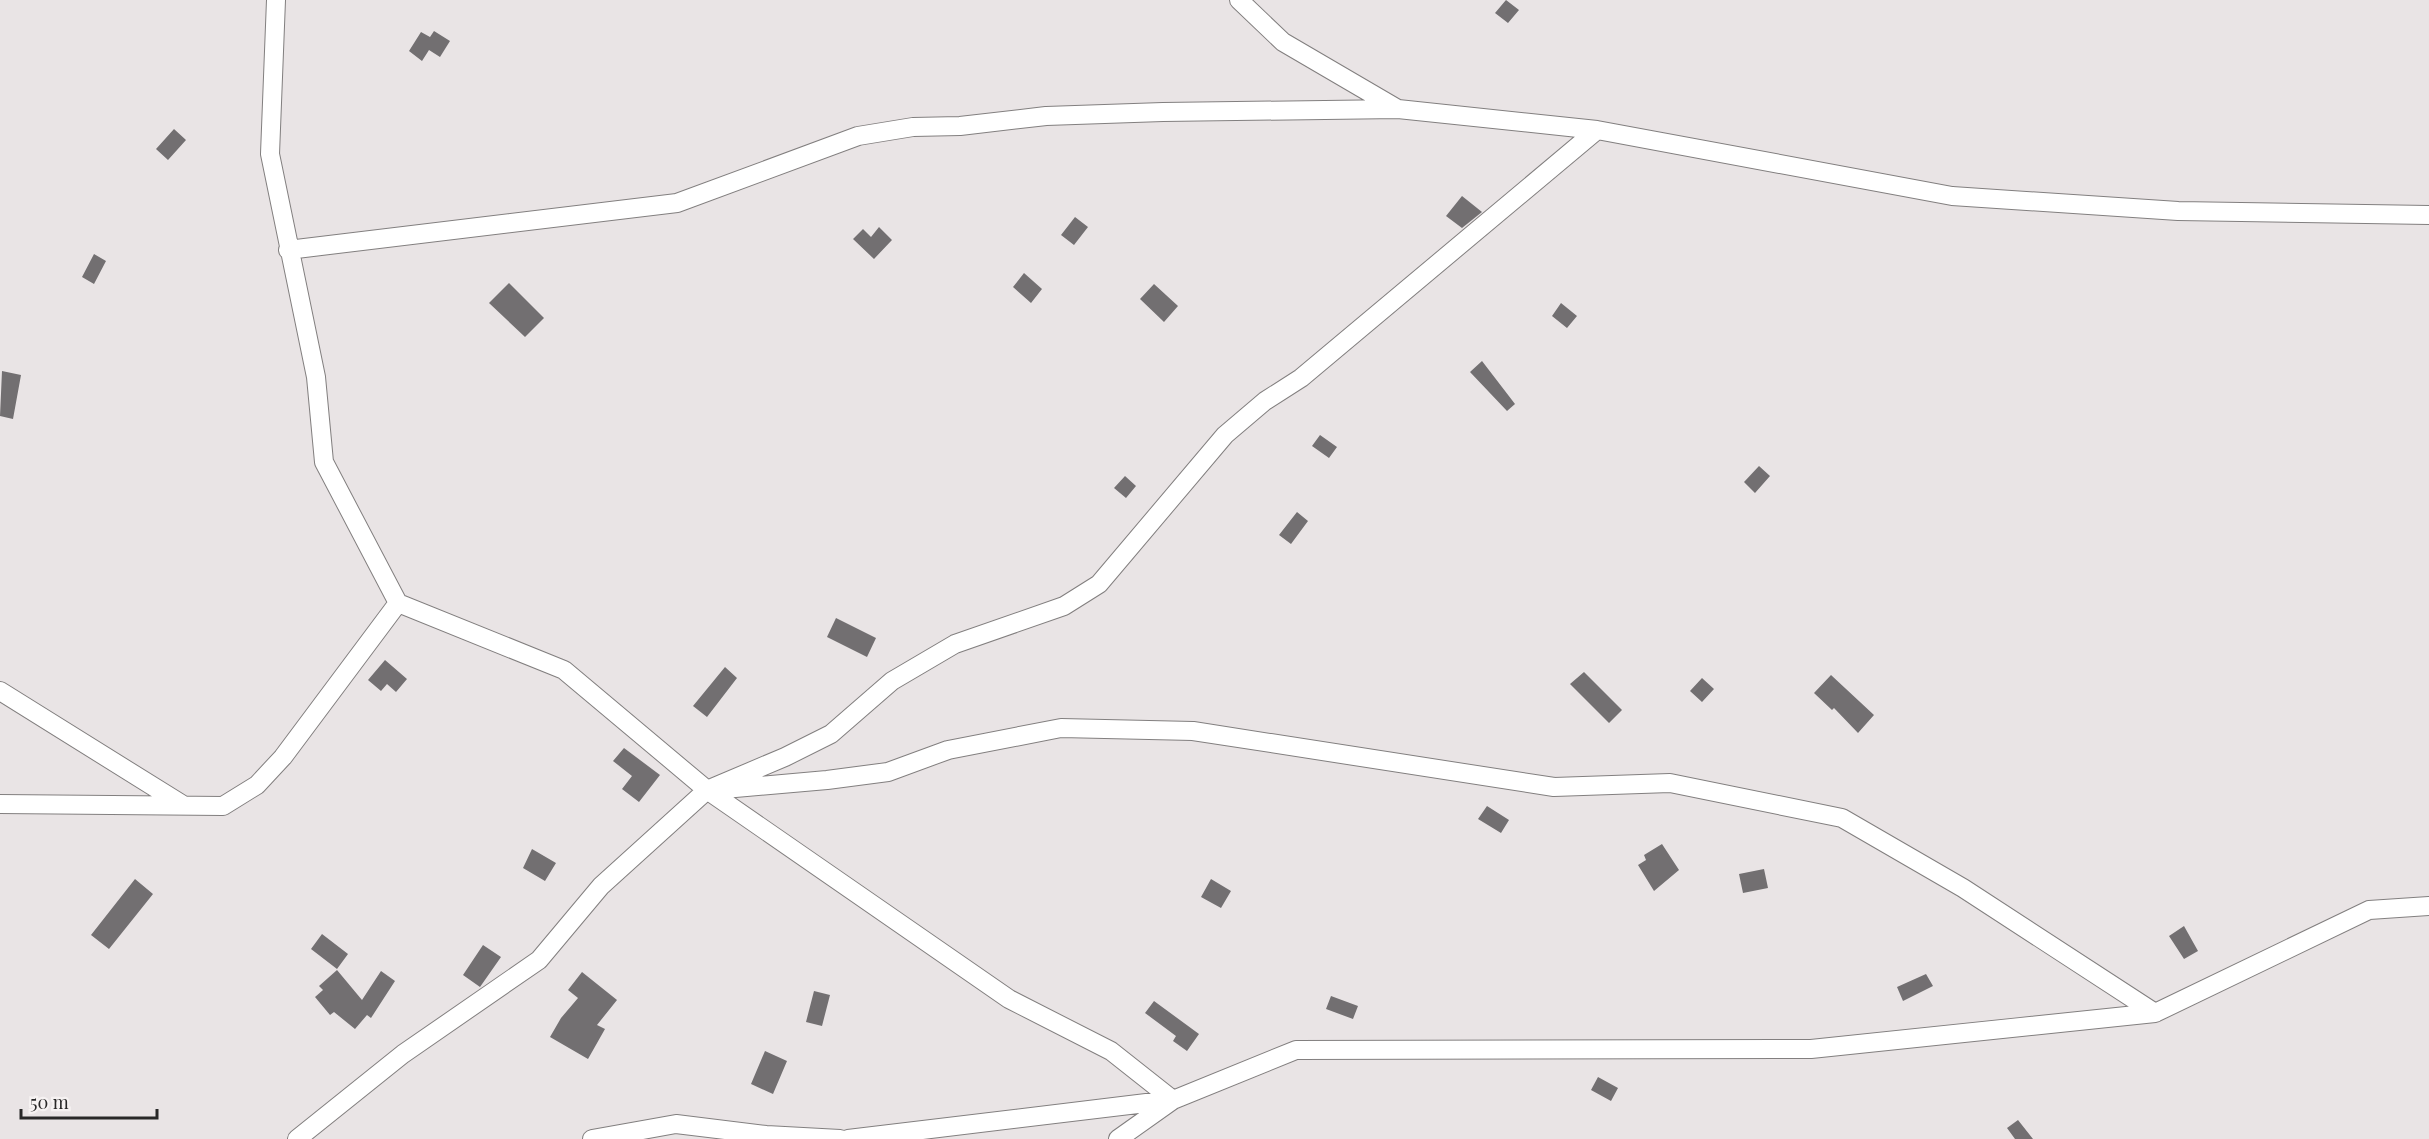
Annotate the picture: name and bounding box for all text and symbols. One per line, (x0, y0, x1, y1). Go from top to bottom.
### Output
scale bar (21, 1082, 158, 1120)
text: 50 m (30, 1090, 69, 1114)

